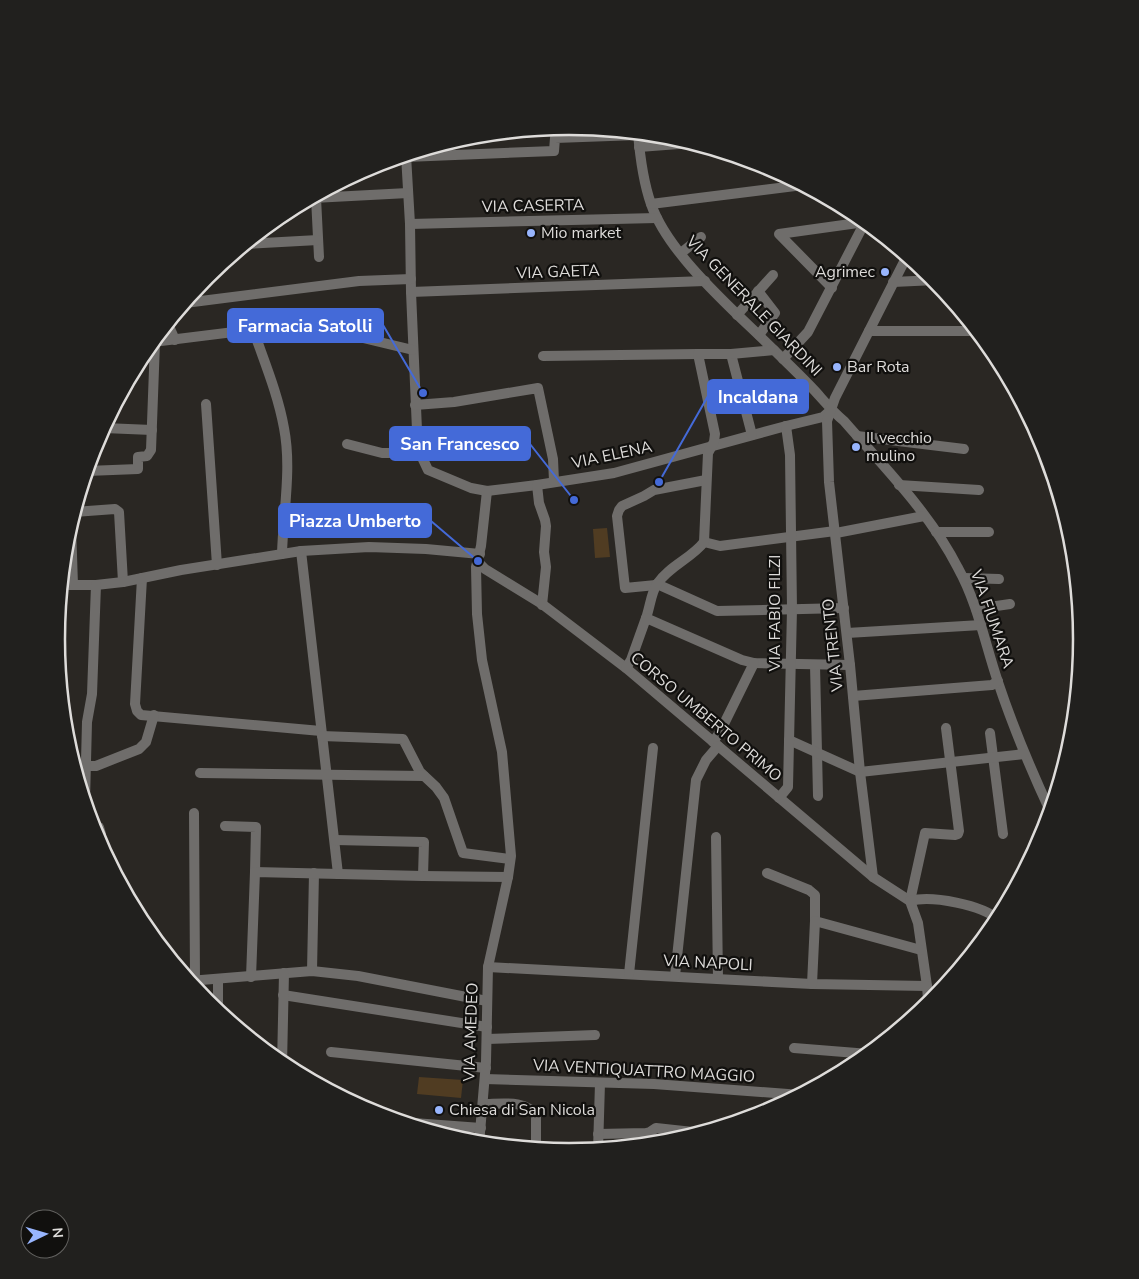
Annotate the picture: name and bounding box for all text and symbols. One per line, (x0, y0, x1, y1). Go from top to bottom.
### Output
street label: VIA CASERTA (481, 194, 585, 218)
place label: Mio market (541, 222, 622, 244)
marker: Mio market (525, 227, 537, 239)
street label: VIA GENERALE GIARDINI (680, 230, 827, 381)
street label: VIA GAETA (515, 260, 600, 284)
place label: Agrimec (815, 261, 876, 283)
marker: Agrimec (879, 266, 891, 278)
callout: Farmacia Satolli (228, 309, 383, 342)
text: Farmacia Satolli (238, 314, 372, 338)
place label: Bar Rota (847, 356, 910, 378)
marker: Bar Rota (831, 361, 843, 373)
callout: Incaldana (708, 380, 808, 413)
text: Incaldana (718, 385, 798, 409)
callout: San Francesco (390, 427, 530, 460)
place label: Il vecchio mulino (866, 427, 932, 467)
text: San Francesco (400, 432, 520, 456)
street label: VIA ELENA (569, 436, 655, 474)
marker: Il vecchio mulino (850, 441, 862, 453)
callout: Piazza Umberto (279, 504, 431, 537)
text: Piazza Umberto (289, 509, 421, 533)
street label: VIA FABIO FILZI (764, 555, 786, 672)
street label: VIA FIUMARA (965, 566, 1019, 672)
street label: VIA TRENTO (817, 597, 849, 694)
street label: CORSO UMBERTO PRIMO (626, 647, 786, 787)
street label: VIA NAPOLI (662, 950, 753, 976)
street label: VIA AMEDEO (458, 982, 484, 1083)
street label: VIA VENTIQUATTRO MAGGIO (531, 1054, 756, 1088)
place label: Chiesa di San Nicola (449, 1099, 595, 1121)
marker: Chiesa di San Nicola (433, 1104, 445, 1116)
north arrow (20, 1209, 70, 1259)
text: N (48, 1227, 67, 1239)

